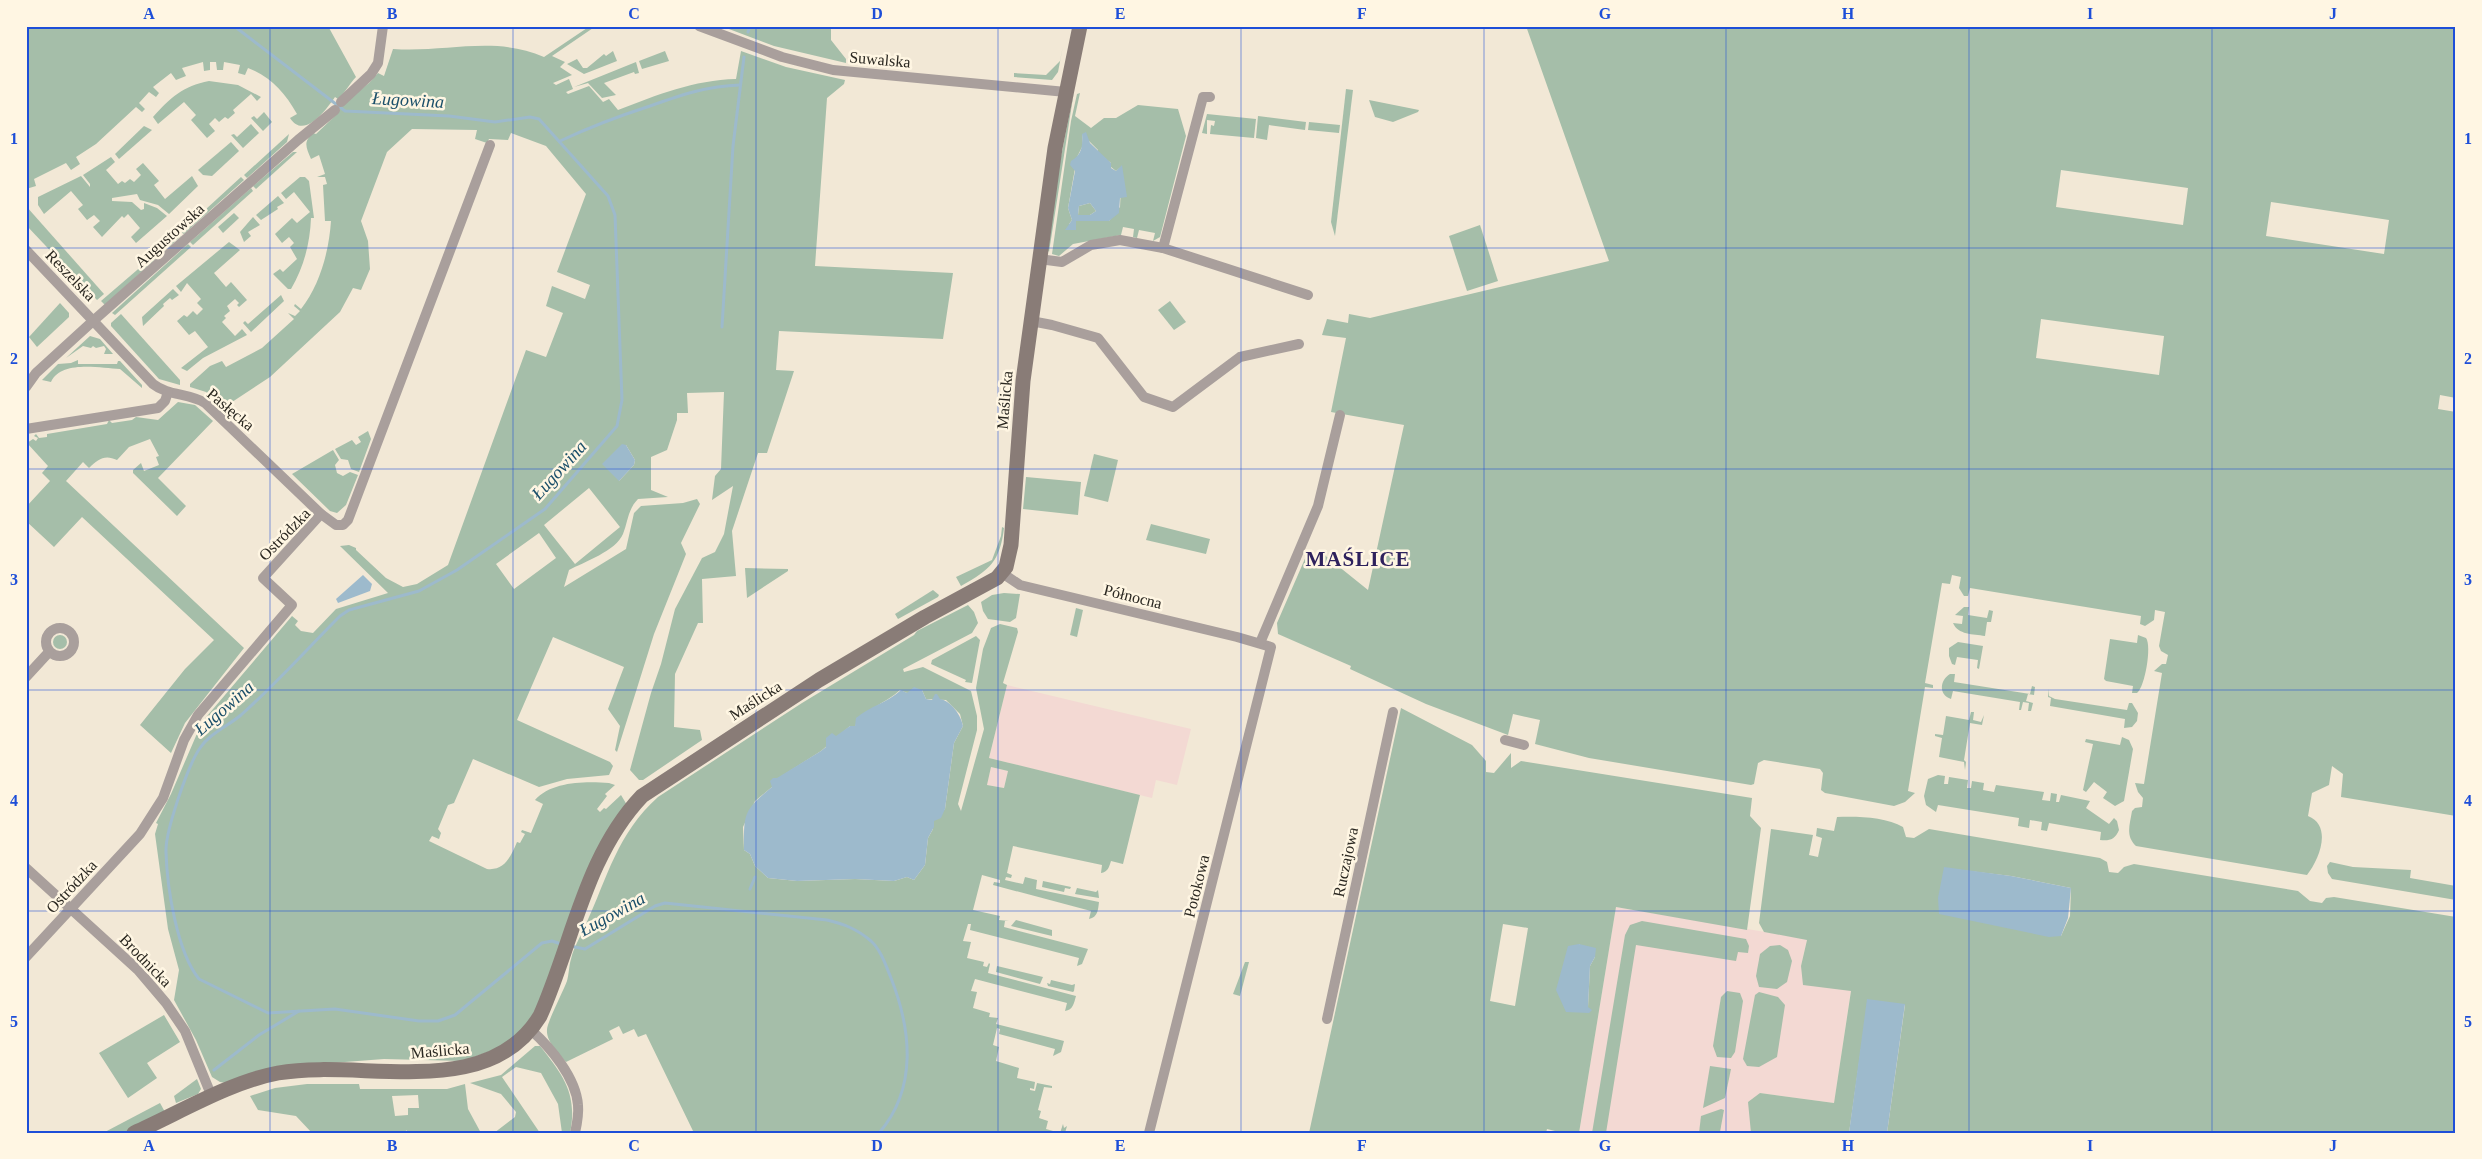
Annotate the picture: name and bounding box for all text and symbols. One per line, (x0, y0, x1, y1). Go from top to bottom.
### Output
text: A (143, 5, 155, 22)
text: B (387, 5, 398, 22)
text: C (628, 5, 640, 22)
text: D (871, 5, 883, 22)
text: E (1115, 5, 1125, 22)
text: F (1357, 5, 1367, 22)
text: G (1599, 5, 1612, 22)
text: H (1842, 5, 1855, 22)
text: I (2087, 5, 2093, 22)
text: J (2329, 5, 2337, 22)
street label: Suwalska (849, 48, 911, 71)
water label: Ługowina (371, 88, 444, 112)
text: 1 (10, 130, 18, 147)
text: 1 (2464, 130, 2472, 147)
street label: Augustowska (131, 200, 208, 272)
street label: Reszelska (42, 246, 99, 304)
text: 2 (10, 350, 18, 367)
text: 2 (2464, 350, 2472, 367)
street label: Maślicka (993, 370, 1016, 430)
street label: Pasłęcka (203, 385, 258, 435)
water label: Ługowina (527, 437, 591, 504)
street label: Ostródzka (255, 505, 313, 564)
district label: MAŚLICE (1305, 547, 1411, 571)
text: 3 (10, 571, 18, 588)
text: 3 (2464, 571, 2472, 588)
street label: Północna (1102, 581, 1164, 612)
water label: Ługowina (190, 677, 258, 740)
street label: Maślicka (726, 677, 784, 724)
text: 4 (10, 792, 18, 809)
text: 4 (2464, 792, 2472, 809)
street label: Ruczajowa (1330, 826, 1362, 899)
street label: Potokowa (1180, 853, 1212, 919)
street label: Ostródzka (43, 856, 100, 916)
water label: Ługowina (575, 888, 648, 941)
street label: Brodnicka (116, 930, 175, 990)
text: 5 (10, 1013, 18, 1030)
text: 5 (2464, 1013, 2472, 1030)
street label: Maślicka (410, 1039, 470, 1062)
text: A (143, 1137, 155, 1154)
text: B (387, 1137, 398, 1154)
text: C (628, 1137, 640, 1154)
text: D (871, 1137, 883, 1154)
text: E (1115, 1137, 1125, 1154)
text: F (1357, 1137, 1367, 1154)
text: G (1599, 1137, 1612, 1154)
text: H (1842, 1137, 1855, 1154)
text: I (2087, 1137, 2093, 1154)
text: J (2329, 1137, 2337, 1154)

